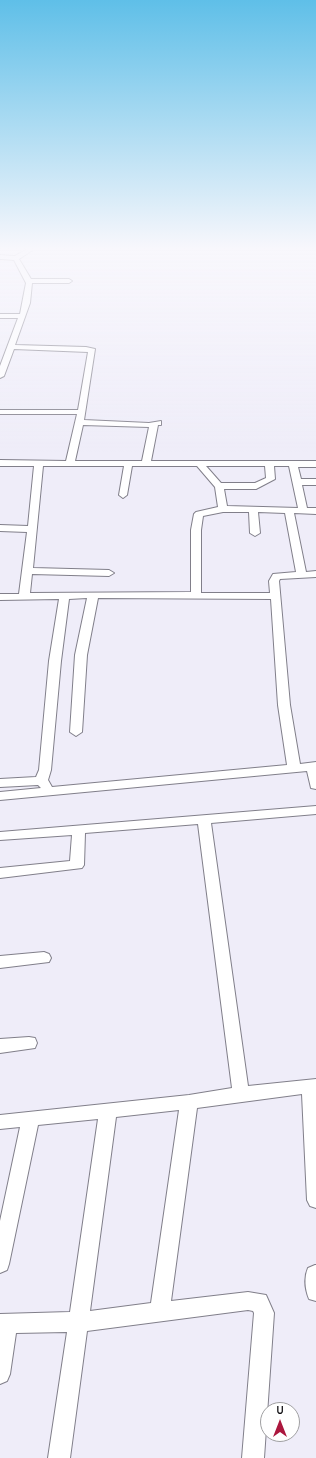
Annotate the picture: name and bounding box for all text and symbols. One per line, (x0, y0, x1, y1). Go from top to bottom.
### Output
north arrow (260, 1402, 300, 1442)
text: U (276, 1404, 284, 1417)

